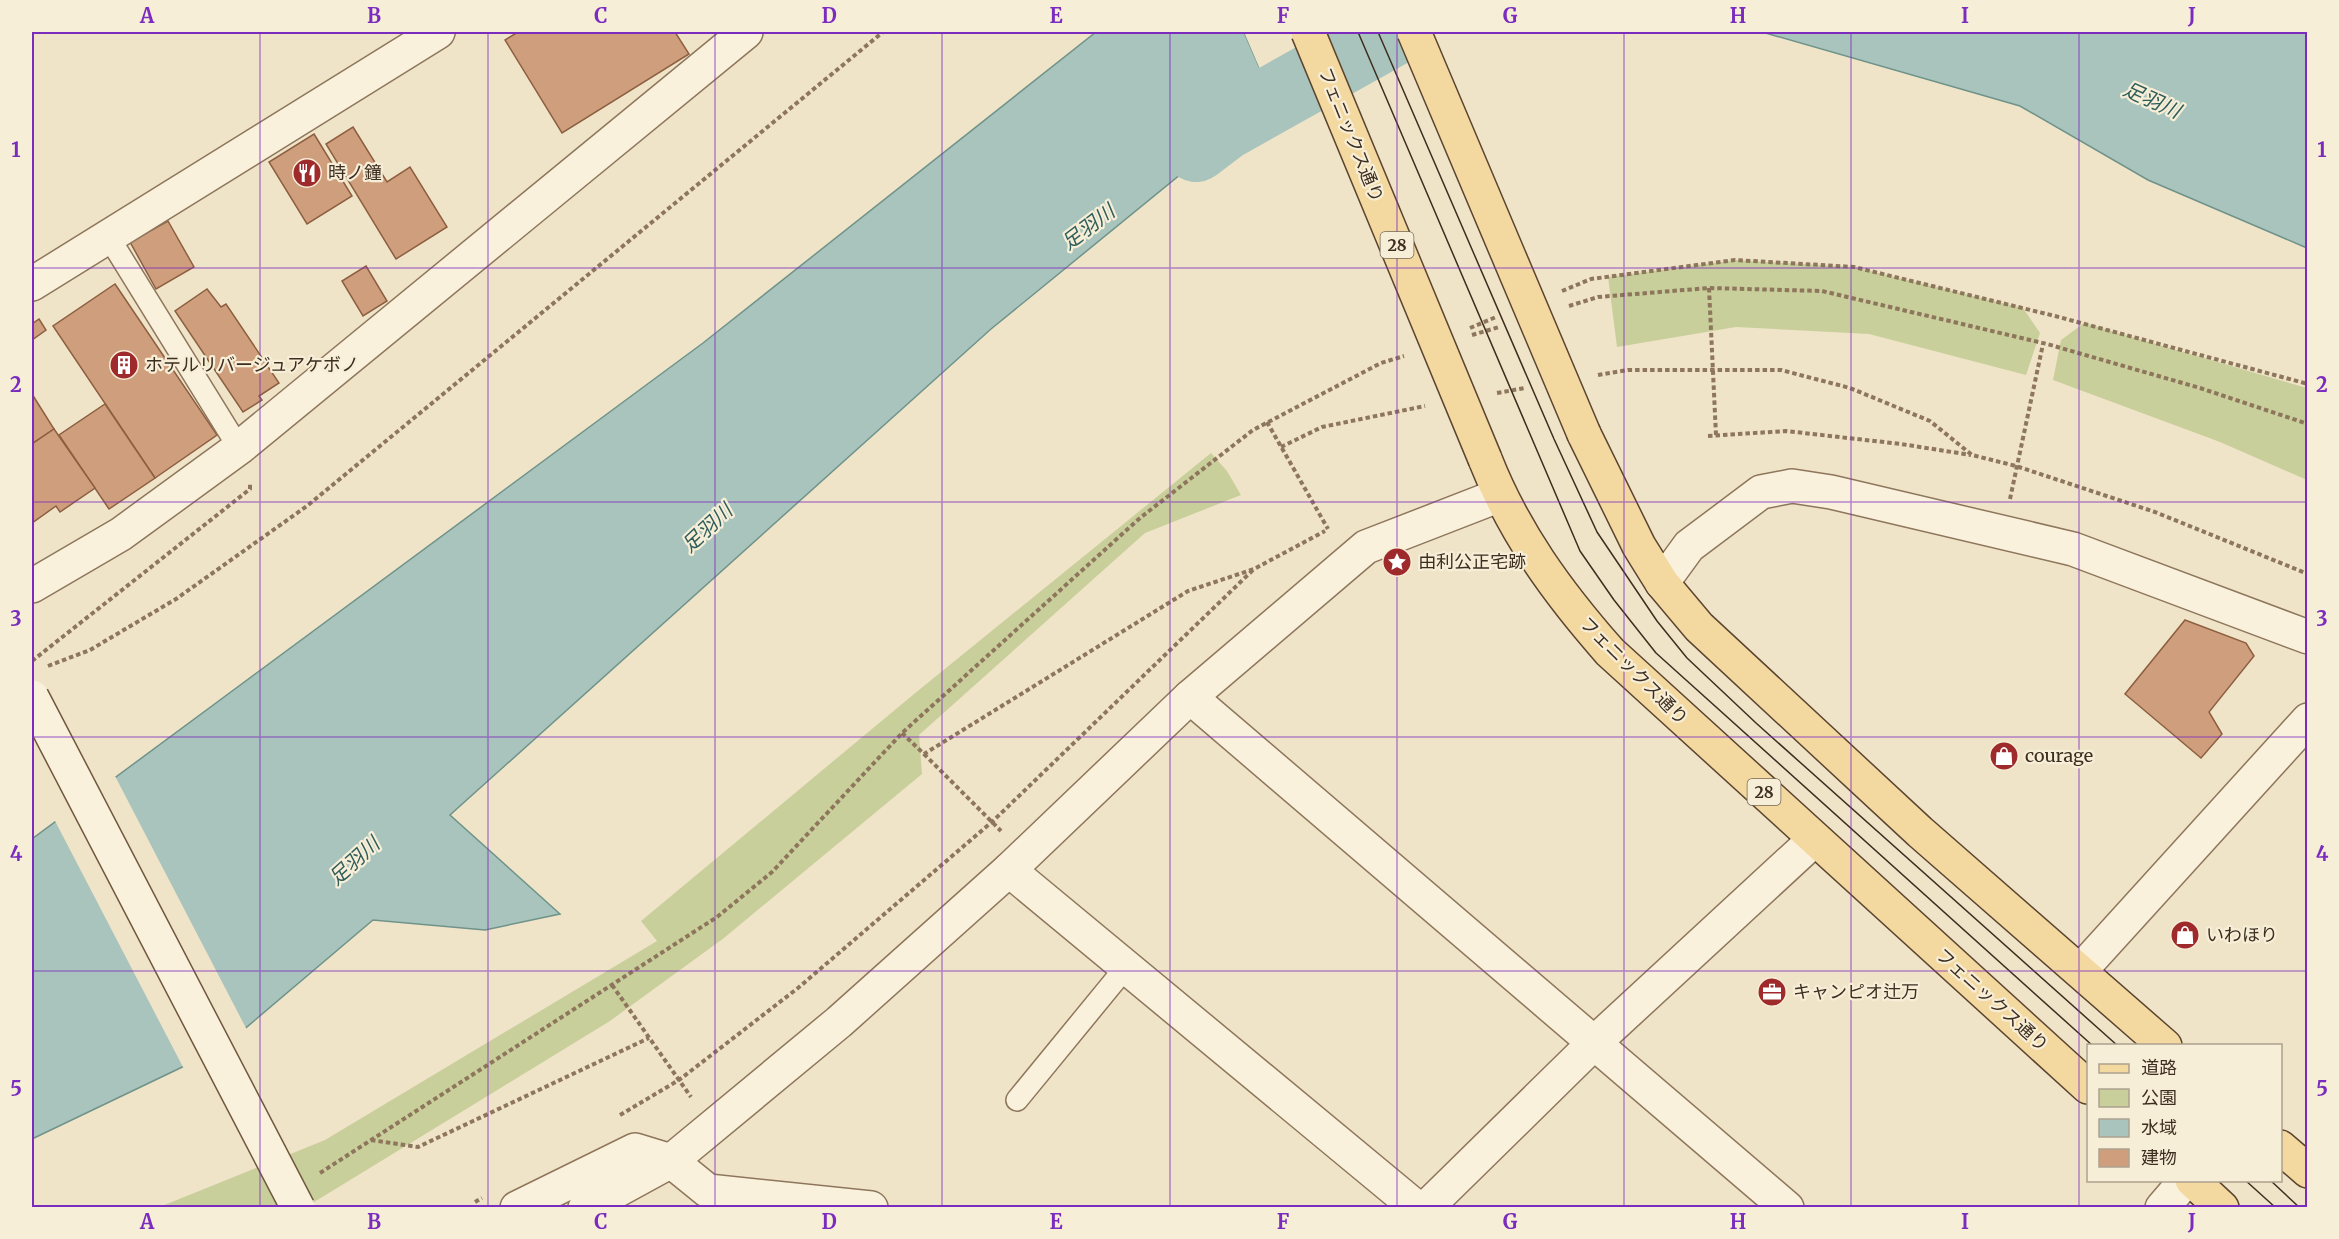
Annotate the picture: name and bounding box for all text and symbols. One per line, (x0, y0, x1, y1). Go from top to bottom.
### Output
text: A (139, 3, 155, 28)
text: B (367, 3, 381, 28)
text: C (594, 3, 608, 28)
text: D (821, 3, 837, 28)
text: E (1049, 3, 1063, 28)
text: F (1277, 3, 1290, 28)
text: G (1503, 3, 1518, 28)
text: H (1730, 3, 1746, 28)
text: I (1961, 3, 1969, 28)
text: J (2187, 3, 2196, 28)
street label: フェニックス通り (1314, 64, 1389, 206)
water label: 足羽川 (2120, 76, 2187, 124)
text: 1 (11, 137, 21, 162)
text: 1 (2317, 137, 2327, 162)
restaurant icon: 時ノ鐘 (291, 157, 323, 189)
place label: 時ノ鐘 (328, 161, 382, 184)
water label: 足羽川 (1056, 197, 1121, 255)
road number: 28 (1380, 232, 1414, 258)
building icon: ホテルリバージュアケボノ (108, 349, 140, 381)
place label: ホテルリバージュアケボノ (145, 353, 359, 376)
text: 2 (10, 372, 22, 397)
text: 2 (2316, 372, 2328, 397)
water label: 足羽川 (676, 497, 739, 557)
place icon: 由利公正宅跡 (1381, 546, 1413, 578)
place label: 由利公正宅跡 (1418, 550, 1526, 573)
text: 3 (10, 606, 22, 631)
text: 3 (2316, 606, 2328, 631)
street label: フェニックス通り (1575, 612, 1693, 730)
shop icon: courage (1988, 740, 2020, 772)
place label: courage (2025, 744, 2093, 767)
road number: 28 (1748, 779, 1780, 805)
water label: 足羽川 (323, 830, 386, 890)
text: 4 (10, 841, 23, 866)
text: 4 (2316, 841, 2329, 866)
shop icon: いわほり (2169, 919, 2201, 951)
place label: いわほり (2206, 923, 2278, 946)
street label: フェニックス通り (1931, 943, 2053, 1056)
office icon: キャンピオ辻万 (1756, 976, 1788, 1008)
place label: キャンピオ辻万 (1793, 980, 1919, 1003)
legend (2087, 1044, 2282, 1182)
text: 道路 (2141, 1056, 2177, 1079)
text: 5 (10, 1076, 22, 1101)
text: 5 (2316, 1076, 2328, 1101)
text: 公園 (2141, 1086, 2177, 1109)
text: 水域 (2141, 1116, 2177, 1139)
text: 建物 (2141, 1146, 2177, 1169)
text: A (139, 1209, 155, 1234)
text: B (367, 1209, 381, 1234)
text: C (594, 1209, 608, 1234)
text: D (821, 1209, 837, 1234)
text: E (1049, 1209, 1063, 1234)
text: F (1277, 1209, 1290, 1234)
text: G (1503, 1209, 1518, 1234)
text: H (1730, 1209, 1746, 1234)
text: I (1961, 1209, 1969, 1234)
text: J (2187, 1209, 2196, 1234)

